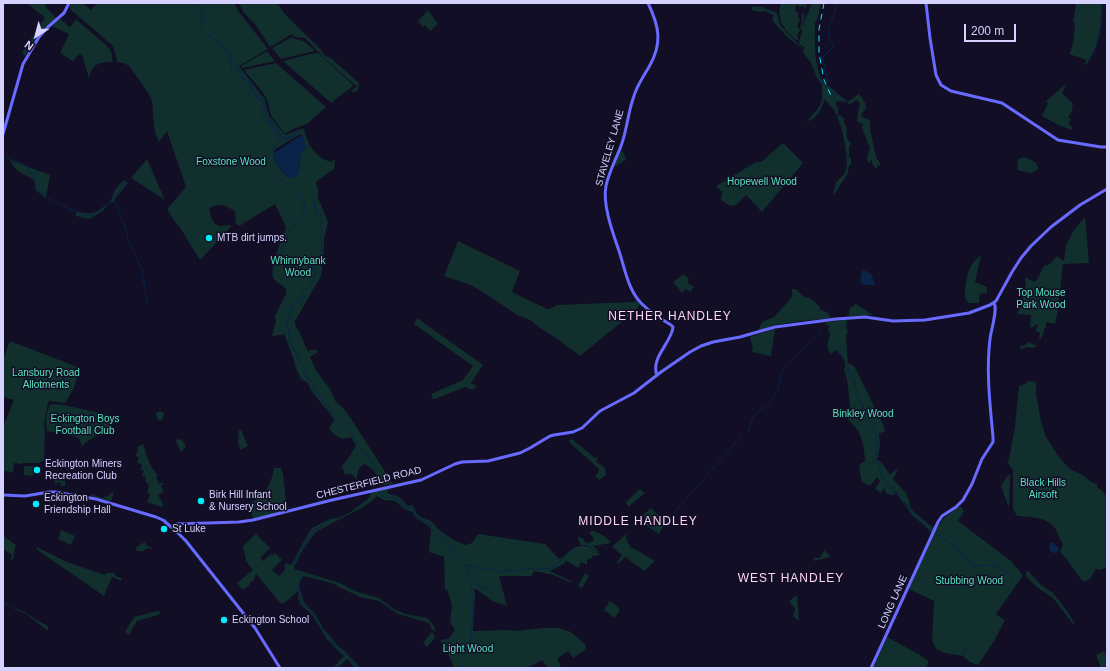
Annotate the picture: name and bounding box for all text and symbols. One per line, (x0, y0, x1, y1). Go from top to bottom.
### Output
north arrow (16, 16, 56, 56)
scale bar (966, 16, 1018, 42)
text: 200 m (971, 24, 1004, 38)
text: N (22, 39, 36, 53)
street label: STAVELEY LANE (593, 108, 627, 188)
park label: Foxstone Wood (196, 156, 266, 168)
park label: Hopewell Wood (727, 176, 797, 188)
place label: MTB dirt jumps. (217, 232, 287, 244)
marker: MTB dirt jumps. (204, 233, 214, 243)
park label: Whinnybank Wood (270, 255, 326, 278)
park label: Top Mouse Park Wood (1016, 287, 1066, 310)
district label: NETHER HANDLEY (608, 310, 732, 324)
park label: Lansbury Road Allotments (12, 367, 80, 390)
park label: Binkley Wood (833, 408, 893, 420)
park label: Eckington Boys Football Club (51, 413, 119, 436)
place label: Eckington Miners Recreation Club (45, 458, 122, 482)
street label: CHESTERFIELD ROAD (315, 464, 423, 502)
marker: Eckington Miners Recreation Club (32, 465, 42, 475)
park label: Black Hills Airsoft (1020, 477, 1066, 500)
place label: Birk Hill Infant & Nursery School (209, 489, 287, 512)
place label: Eckington Friendship Hall (44, 492, 111, 516)
marker: Birk Hill Infant & Nursery School (196, 496, 206, 506)
marker: Eckington Friendship Hall (31, 499, 41, 509)
district label: MIDDLE HANDLEY (578, 515, 698, 529)
place label: St Luke (172, 523, 206, 535)
marker: St Luke (159, 524, 169, 534)
district label: WEST HANDLEY (738, 572, 844, 586)
street label: LONG LANE (876, 573, 910, 631)
park label: Stubbing Wood (935, 575, 1003, 587)
place label: Eckington School (232, 614, 309, 626)
marker: Eckington School (219, 615, 229, 625)
park label: Light Wood (443, 643, 493, 655)

